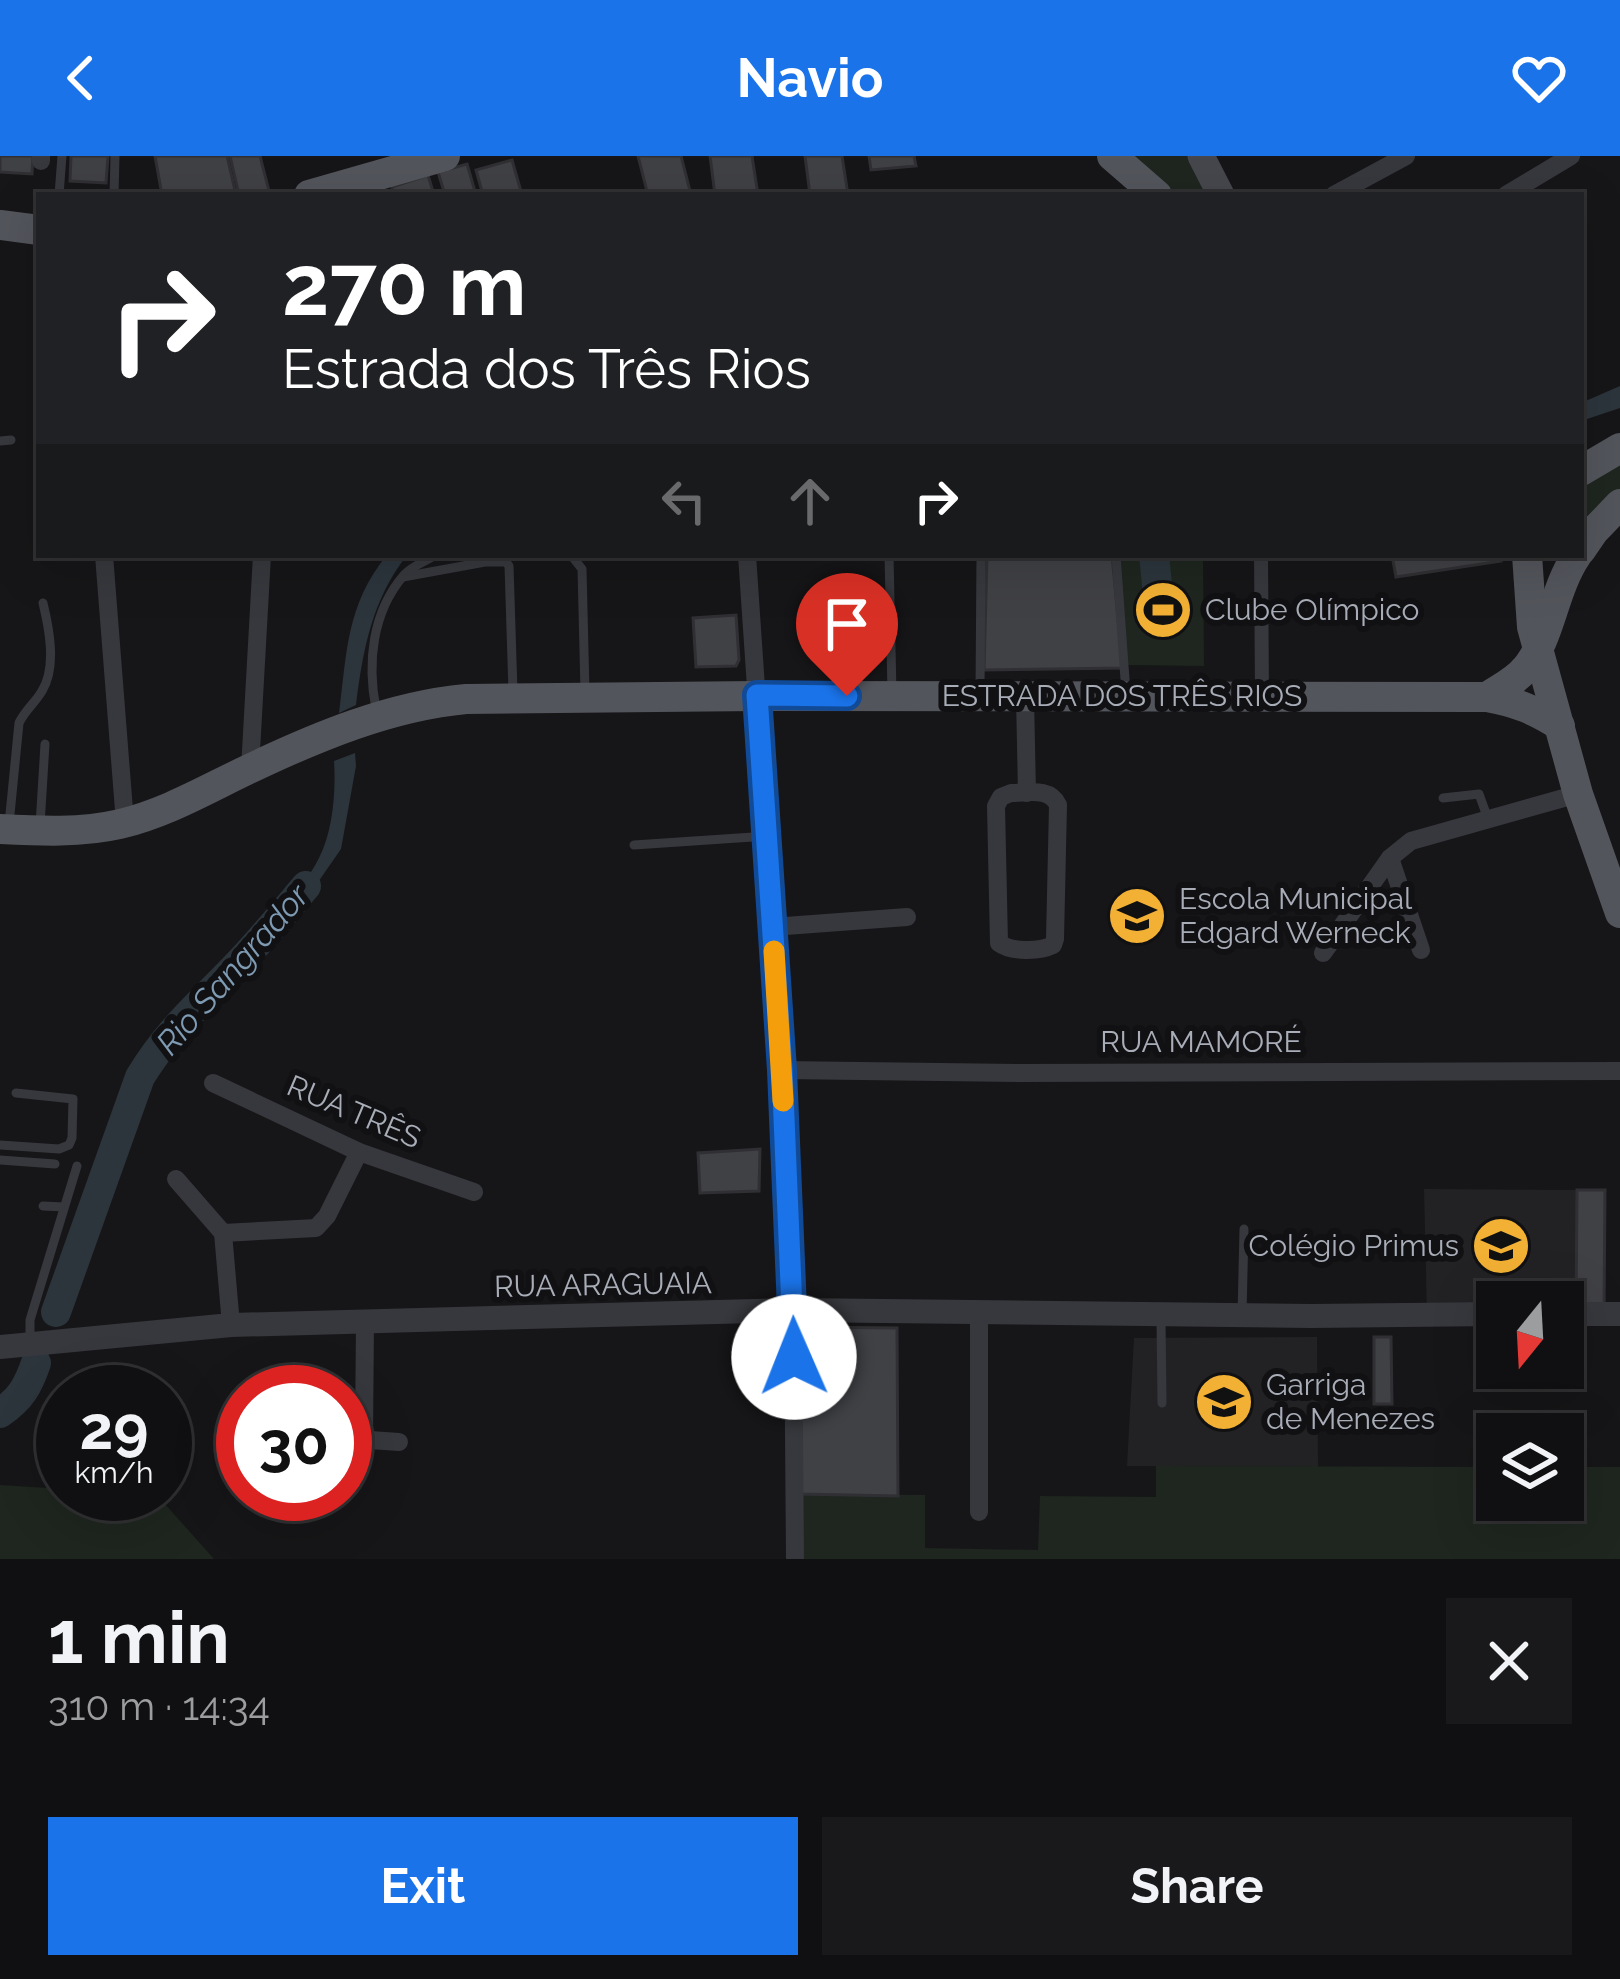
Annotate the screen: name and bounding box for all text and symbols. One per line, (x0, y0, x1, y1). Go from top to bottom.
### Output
icon: back (48, 45, 114, 111)
icon: heart (1506, 45, 1572, 111)
text: Navio (736, 46, 884, 110)
text: 270 m (282, 236, 526, 335)
icon: right (84, 240, 240, 396)
text: Estrada dos Três Rios (282, 337, 811, 401)
icon: left (651, 468, 717, 534)
icon: ahead (777, 468, 843, 534)
icon: right (903, 468, 969, 534)
pin (796, 573, 898, 696)
sports icon: Clube Olímpico (1132, 579, 1194, 641)
icon: arrive (814, 591, 880, 657)
place label: Clube Olímpico (1205, 592, 1419, 627)
street label: ESTRADA DOS TRÊS RIOS (942, 678, 1302, 713)
water label: Rio Sangrador (148, 875, 318, 1062)
place label: Escola Municipal Edgard Werneck (1179, 881, 1413, 950)
school or university icon: Escola Municipal Edgard Werneck (1106, 885, 1168, 947)
street label: RUA MAMORÉ (1100, 1024, 1302, 1059)
street label: RUA TRÊS (282, 1068, 426, 1155)
school or university icon: Colégio Primus (1470, 1215, 1532, 1277)
place label: Colégio Primus (1249, 1228, 1459, 1263)
street label: RUA ARAGUAIA (494, 1265, 712, 1304)
north arrow (1476, 1281, 1584, 1389)
map controls (1476, 1281, 1584, 1521)
position arrow (731, 1294, 857, 1420)
speed limit sign: 30 (216, 1365, 372, 1521)
place label: Garriga de Menezes (1266, 1367, 1435, 1436)
school or university icon: Garriga de Menezes (1193, 1371, 1255, 1433)
text: 29 (79, 1393, 149, 1463)
button: layers (1476, 1413, 1584, 1521)
text: km/h (74, 1455, 154, 1490)
text: 1 min (48, 1595, 230, 1680)
button: close (1446, 1598, 1572, 1724)
text: 310 m · 14:34 (48, 1683, 270, 1729)
button: Exit (48, 1817, 798, 1955)
button: Share (822, 1817, 1572, 1955)

